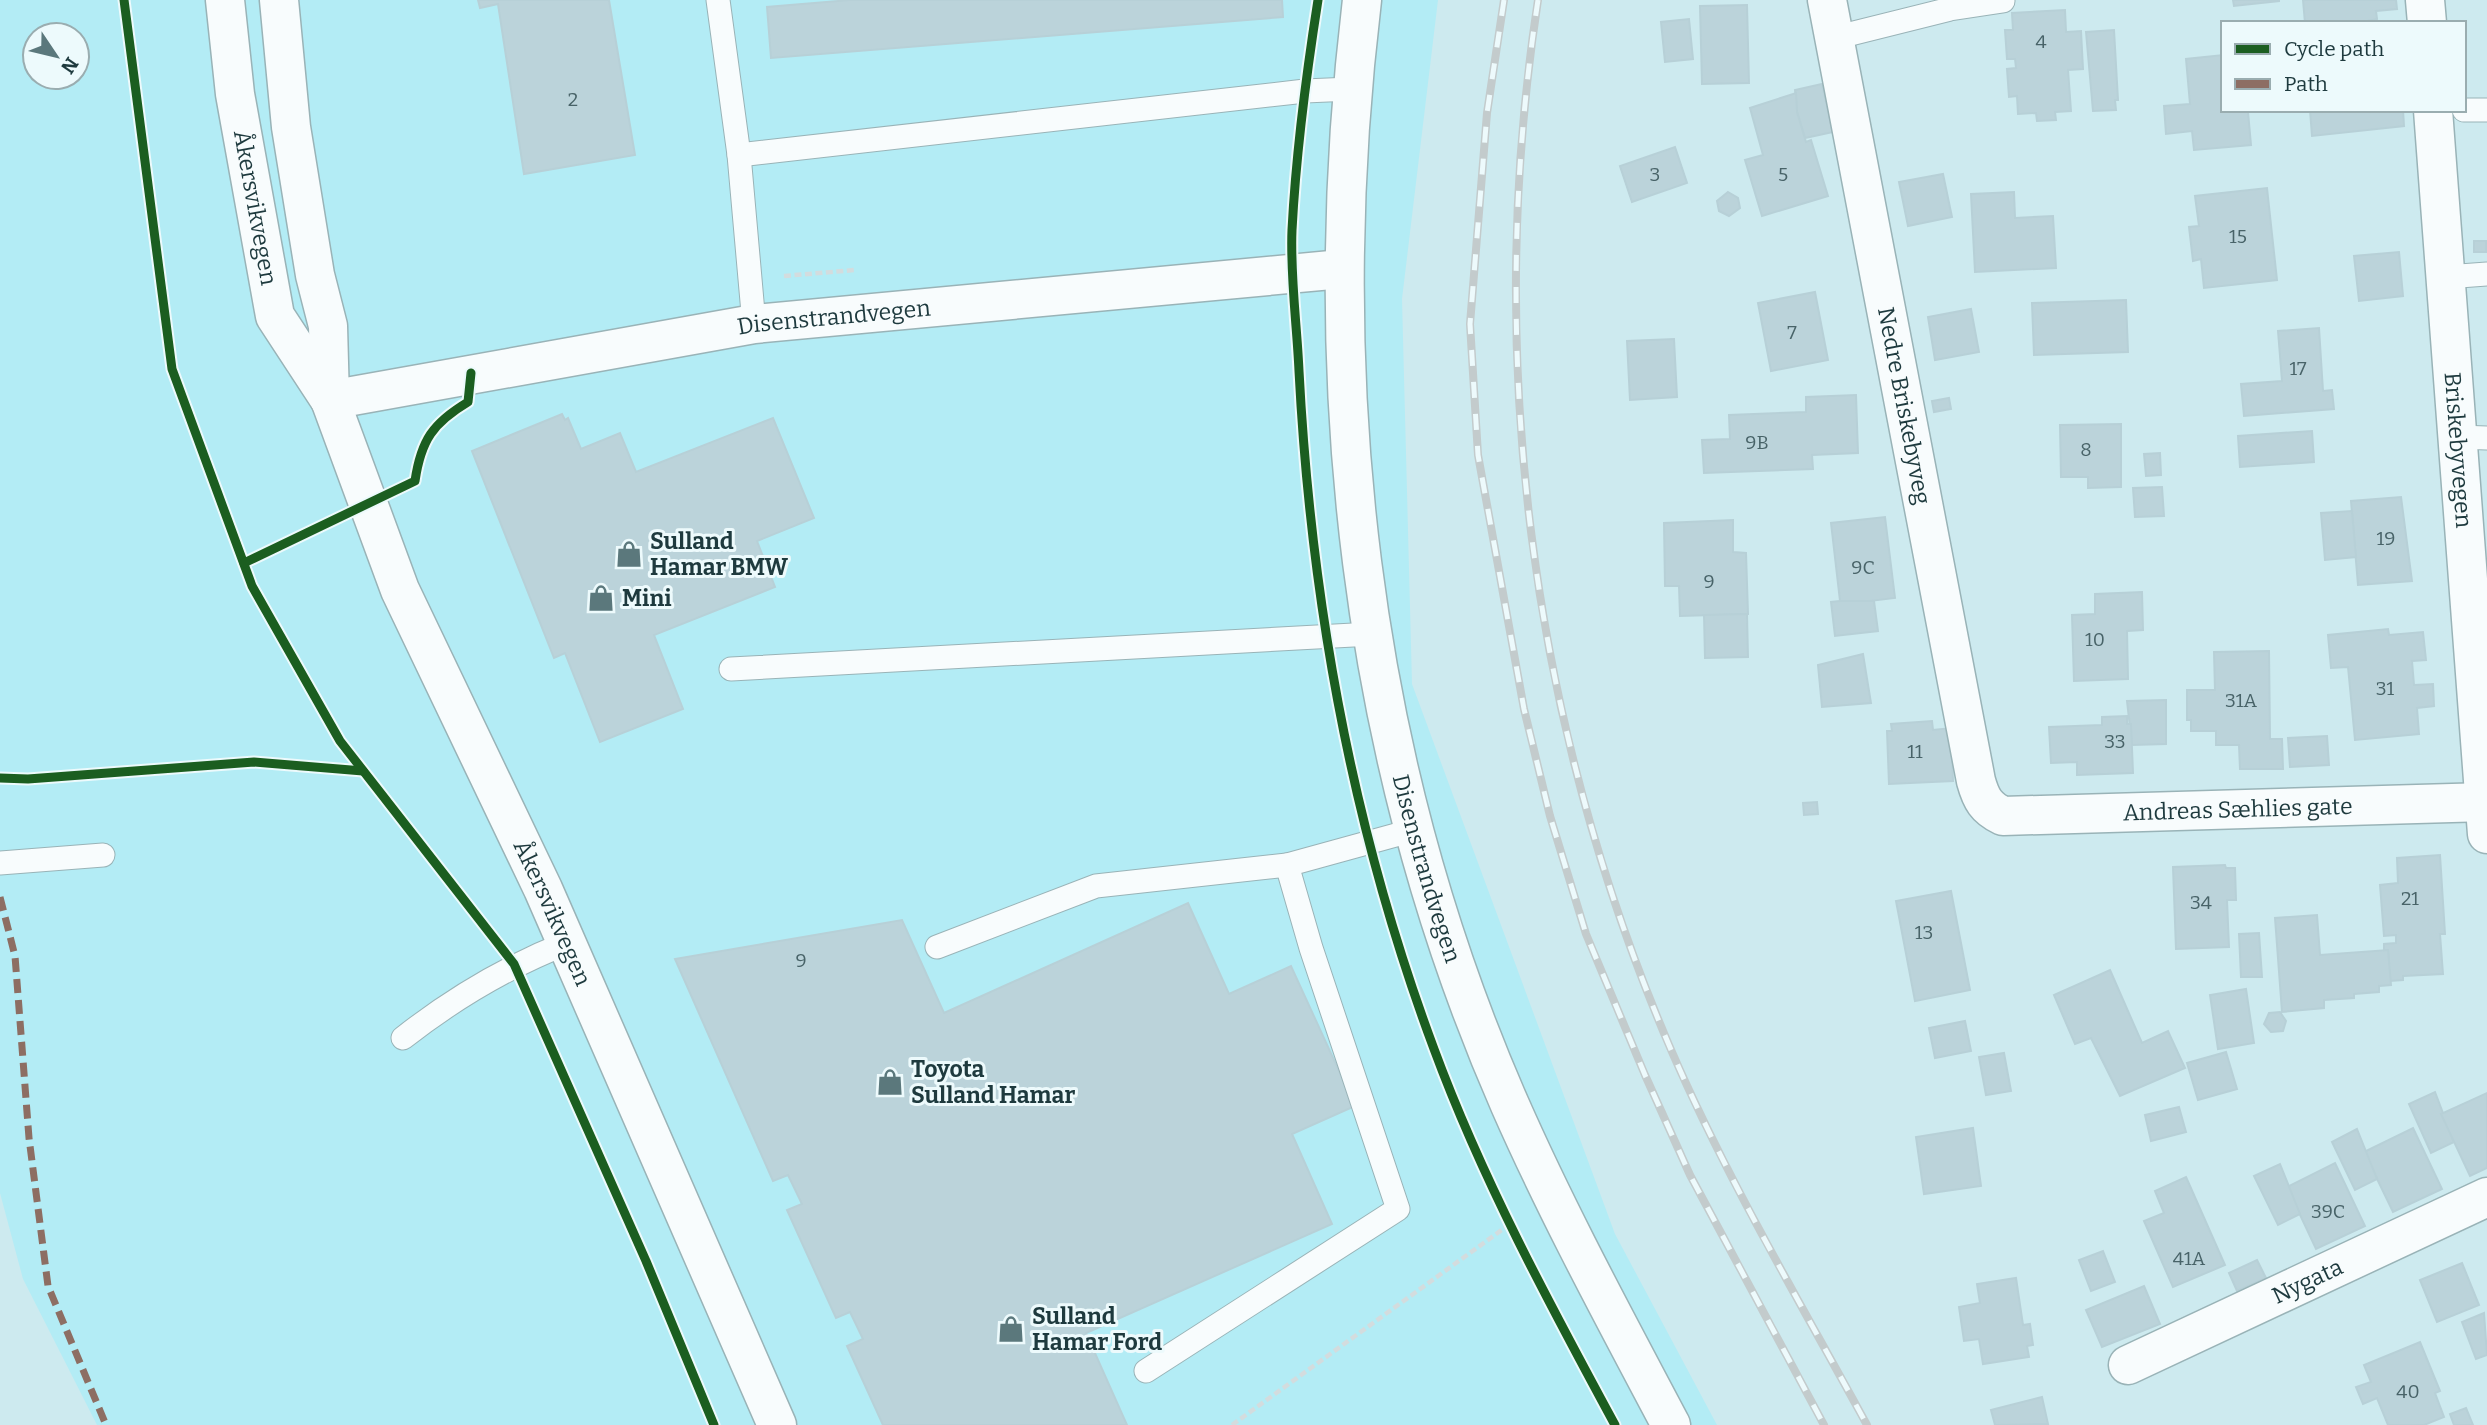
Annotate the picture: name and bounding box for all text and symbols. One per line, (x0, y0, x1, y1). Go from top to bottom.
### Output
north arrow (21, 21, 91, 91)
legend (2221, 21, 2466, 112)
house number: 4 (2035, 30, 2047, 53)
text: Cycle path (2284, 36, 2384, 62)
text: N (56, 53, 83, 78)
text: Path (2284, 71, 2328, 97)
house number: 2 (568, 88, 578, 111)
street label: Åkersvikvegen (228, 128, 283, 288)
house number: 3 (1650, 163, 1660, 186)
house number: 5 (1778, 163, 1788, 186)
house number: 15 (2229, 225, 2247, 248)
street label: Disenstrandvegen (735, 293, 932, 341)
street label: Nedre Briskebyveg (1872, 305, 1937, 507)
house number: 7 (1787, 321, 1797, 344)
house number: 17 (2289, 357, 2307, 380)
street label: Briskebyvegen (2439, 371, 2478, 530)
house number: 9B (1745, 431, 1769, 454)
house number: 8 (2080, 438, 2092, 461)
place label: Sulland Hamar BMW (650, 527, 789, 581)
house number: 19 (2377, 527, 2395, 550)
shop icon: Sulland Hamar BMW (614, 539, 644, 569)
house number: 9C (1851, 556, 1875, 579)
house number: 9 (1703, 570, 1715, 593)
shop icon: Mini (586, 583, 616, 613)
place label: Mini (622, 584, 672, 612)
house number: 10 (2085, 628, 2105, 651)
house number: 31 (2376, 677, 2395, 700)
house number: 31A (2225, 689, 2258, 712)
house number: 33 (2104, 730, 2126, 753)
house number: 11 (1907, 740, 1923, 763)
street label: Disenstrandvegen (1387, 772, 1467, 967)
street label: Andreas Sæhlies gate (2123, 792, 2353, 827)
street label: Åkersvikvegen (508, 835, 598, 990)
house number: 21 (2401, 887, 2419, 910)
house number: 34 (2190, 891, 2212, 914)
house number: 13 (1915, 921, 1933, 944)
house number: 9 (795, 949, 807, 972)
place label: Toyota Sulland Hamar (911, 1055, 1075, 1109)
shop icon: Toyota Sulland Hamar (875, 1067, 905, 1097)
house number: 39C (2311, 1200, 2345, 1223)
house number: 41A (2173, 1247, 2206, 1270)
street label: Nygata (2267, 1252, 2348, 1310)
place label: Sulland Hamar Ford (1032, 1302, 1162, 1356)
shop icon: Sulland Hamar Ford (996, 1314, 1026, 1344)
house number: 40 (2396, 1380, 2420, 1403)

